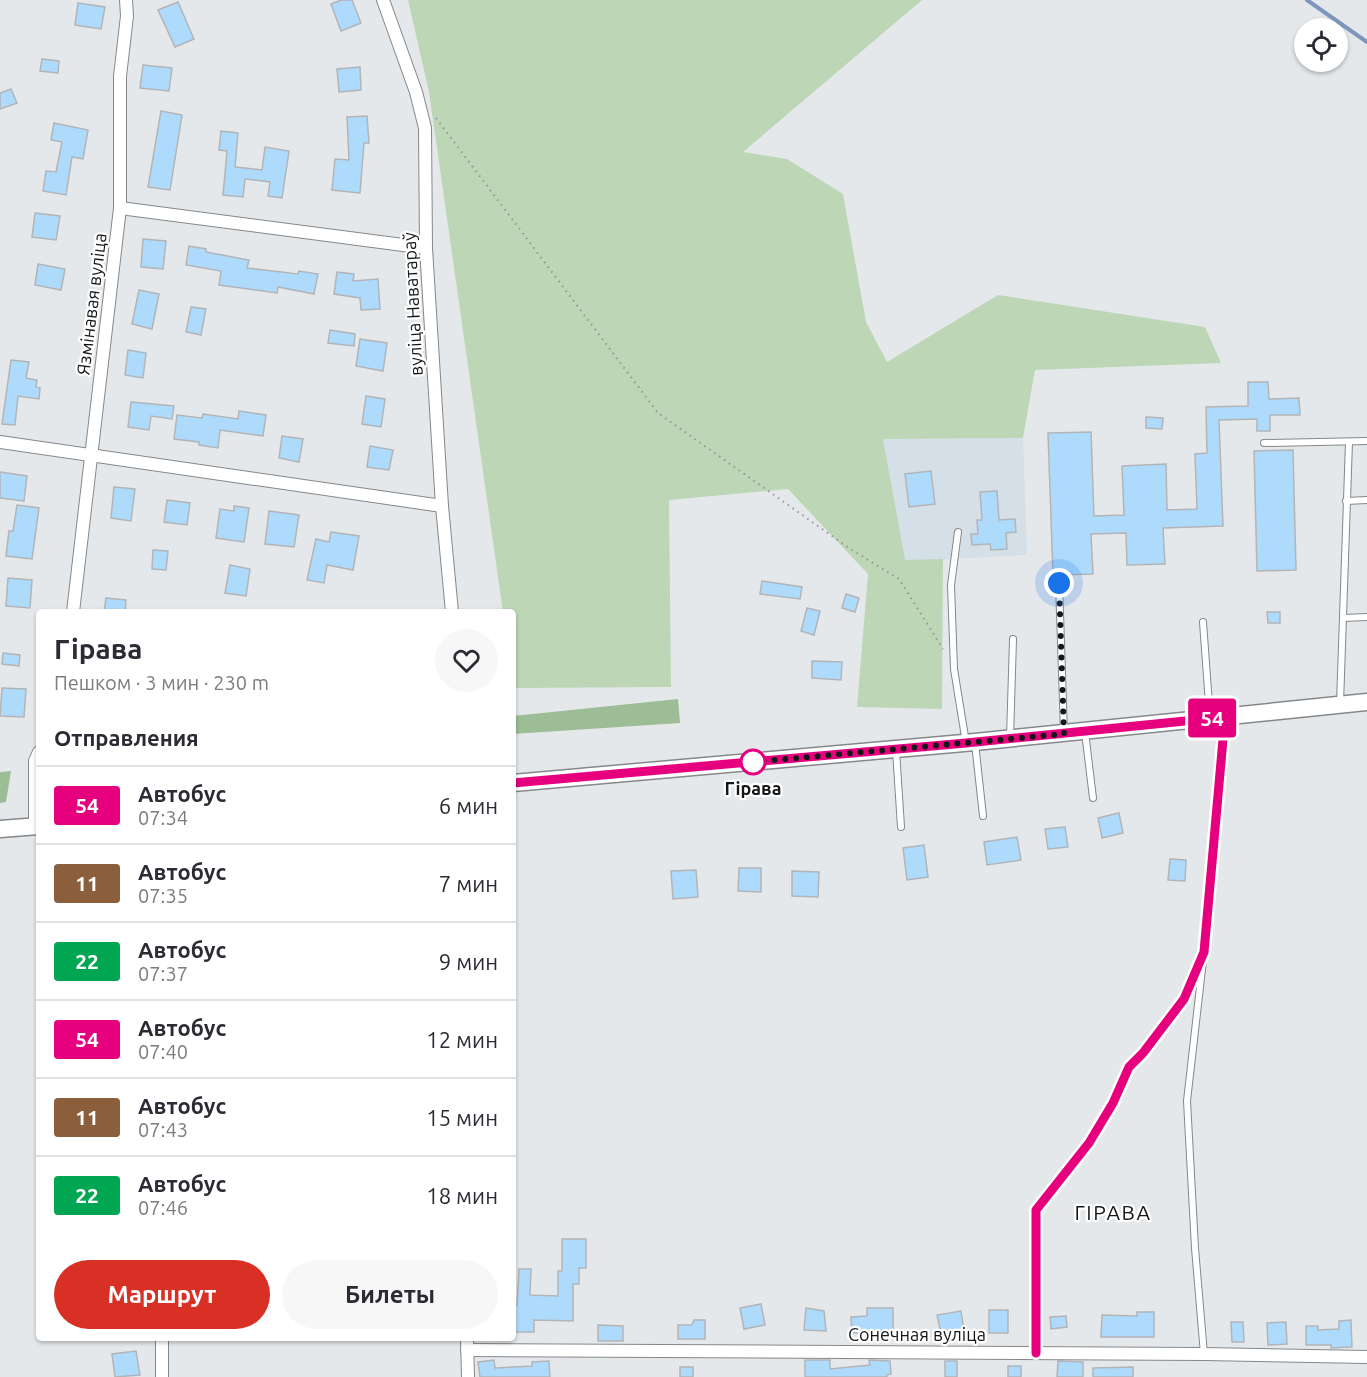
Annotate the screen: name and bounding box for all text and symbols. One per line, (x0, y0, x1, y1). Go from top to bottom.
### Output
map controls (1294, 18, 1348, 72)
button: locate (1294, 18, 1348, 72)
street label: вуліца Наватараў (398, 231, 426, 376)
street label: Язмінавая вуліца (72, 232, 110, 376)
your location (1044, 568, 1074, 598)
button: heart (435, 629, 498, 692)
text: Гірава (54, 633, 142, 664)
text: Пешком · 3 мин · 230 m (54, 671, 269, 694)
line badge: 54 (1185, 698, 1239, 738)
text: 54 (1200, 706, 1224, 730)
text: Отправления (54, 725, 199, 750)
marker: Гірава (740, 749, 766, 775)
place label: Гірава (725, 778, 781, 798)
text: Автобус (138, 781, 226, 806)
text: 54 (75, 793, 99, 817)
text: 6 мин (439, 793, 498, 818)
text: 07:34 (138, 806, 188, 829)
text: Автобус (138, 859, 226, 884)
text: 11 (75, 871, 99, 895)
text: 7 мин (439, 871, 498, 896)
text: 07:35 (138, 884, 188, 907)
text: Автобус (138, 937, 226, 962)
text: 22 (75, 949, 99, 973)
text: 9 мин (439, 949, 498, 974)
text: 07:37 (138, 962, 188, 985)
text: Автобус (138, 1015, 226, 1040)
text: 54 (75, 1027, 99, 1051)
text: 12 мин (426, 1027, 498, 1052)
text: 07:40 (138, 1040, 188, 1063)
text: Автобус (138, 1093, 226, 1118)
text: 11 (75, 1105, 99, 1129)
text: 15 мин (426, 1105, 498, 1130)
text: 07:43 (138, 1118, 188, 1141)
text: Автобус (138, 1171, 226, 1196)
text: 22 (75, 1183, 99, 1207)
text: 18 мин (426, 1183, 498, 1208)
text: 07:46 (138, 1196, 188, 1219)
district label: ГІРАВА (1074, 1200, 1152, 1224)
button: Маршрут (54, 1260, 270, 1329)
button: Билеты (282, 1260, 498, 1329)
street label: Сонечная вуліца (848, 1324, 986, 1344)

